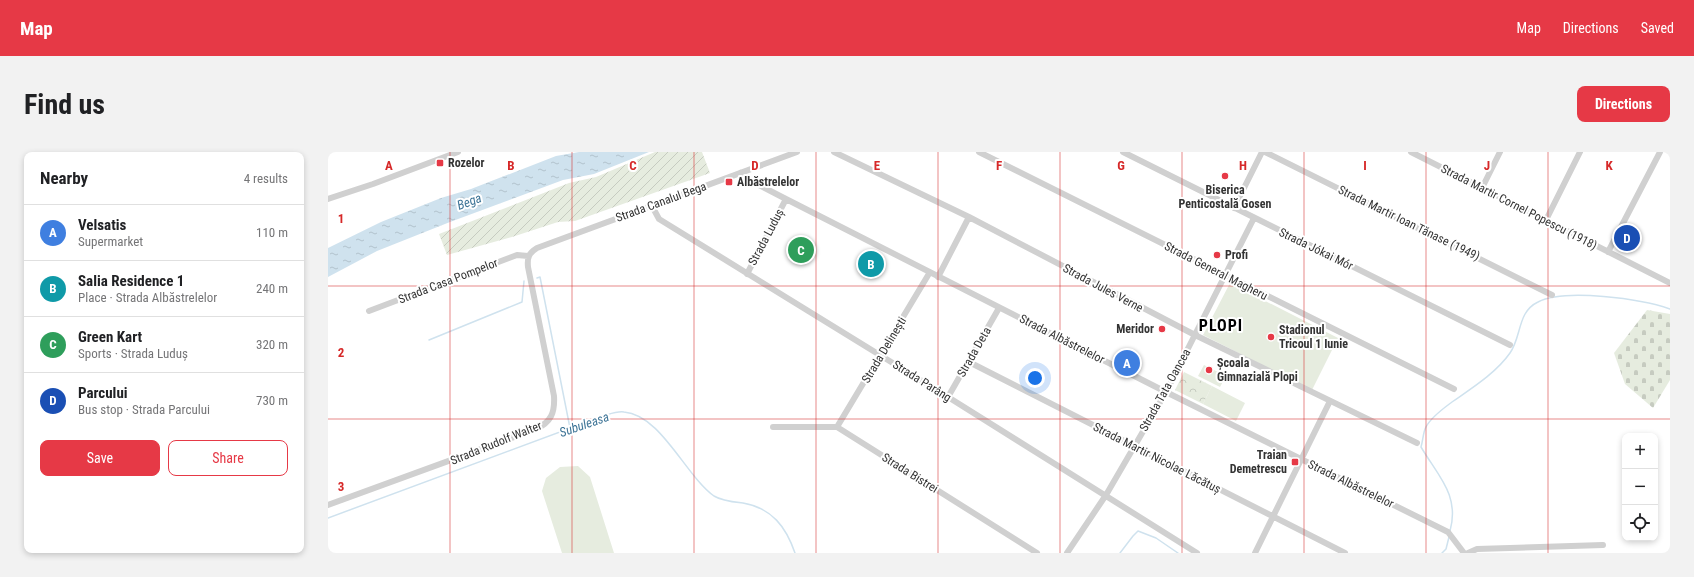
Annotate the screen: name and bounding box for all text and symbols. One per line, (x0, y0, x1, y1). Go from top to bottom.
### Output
text: Map (20, 17, 53, 40)
text: Map (1517, 20, 1541, 36)
text: Directions (1563, 20, 1619, 36)
text: Saved (1641, 20, 1674, 36)
button: Directions (1577, 86, 1670, 122)
text: Find us (24, 88, 105, 121)
place label: Rozelor (448, 156, 485, 170)
text: A (385, 158, 393, 173)
marker: Rozelor (435, 158, 445, 168)
text: B (507, 158, 515, 173)
text: C (629, 158, 637, 173)
text: D (751, 158, 759, 173)
text: E (874, 158, 881, 173)
text: F (996, 158, 1002, 173)
text: G (1117, 158, 1125, 173)
text: H (1239, 158, 1247, 173)
text: I (1363, 158, 1367, 173)
text: J (1484, 158, 1490, 173)
text: K (1605, 158, 1613, 173)
street label: Strada Martir Cornel Popescu (1918) (1439, 161, 1599, 253)
text: Nearby (40, 168, 88, 188)
text: 4 results (244, 171, 288, 186)
marker: Biserica Penticostală Gosen (1220, 171, 1230, 181)
place label: Albăstrelelor (737, 175, 799, 189)
marker: Albăstrelelor (724, 177, 734, 187)
street label: Strada Canalul Bega (614, 179, 708, 225)
place label: Biserica Penticostală Gosen (1179, 183, 1272, 211)
street label: Strada Martir Ioan Tănase (1949) (1336, 183, 1482, 263)
water label: Bega (455, 190, 484, 213)
street label: Strada Luduș (745, 206, 788, 268)
text: 1 (338, 211, 344, 226)
text: Velsatis (78, 216, 126, 234)
pin: D (1614, 223, 1640, 253)
text: A (49, 225, 57, 240)
text: 110 m (256, 225, 288, 240)
street label: Strada Jókai Mór (1277, 225, 1356, 273)
text: Supermarket (78, 234, 143, 249)
pin: C (788, 235, 814, 265)
street label: Strada General Magheru (1162, 239, 1270, 303)
place label: Profi (1225, 248, 1248, 262)
pin: B (858, 249, 884, 279)
marker: Profi (1212, 250, 1222, 260)
street label: Strada Casa Pompelor (396, 255, 500, 306)
street label: Strada Jules Verne (1061, 261, 1146, 315)
text: Salia Residence 1 (78, 272, 184, 290)
text: B (49, 281, 57, 296)
text: 240 m (256, 281, 288, 296)
text: Place · Strada Albăstrelelor (78, 290, 217, 305)
street label: Strada Albăstrelelor (1017, 311, 1107, 367)
street label: Strada Delinești (859, 314, 910, 386)
district label: PLOPI (1199, 316, 1243, 335)
place label: Meridor (1116, 322, 1154, 336)
place label: Stadionul Tricoul 1 Iunie (1279, 323, 1348, 351)
street label: Strada Deta (954, 324, 994, 379)
marker: Meridor (1157, 324, 1167, 334)
text: Green Kart (78, 328, 142, 346)
marker: Stadionul Tricoul 1 Iunie (1266, 332, 1276, 342)
text: C (49, 337, 57, 352)
text: 320 m (256, 337, 288, 352)
text: 2 (338, 345, 345, 360)
text: Sports · Strada Luduș (78, 346, 188, 361)
street label: Strada Tata Oancea (1137, 346, 1194, 434)
pin: A (1114, 348, 1140, 378)
place label: Școala Gimnazială Plopi (1217, 356, 1298, 384)
street label: Strada Parâng (890, 357, 954, 405)
marker: Școala Gimnazială Plopi (1204, 365, 1214, 375)
your location (1025, 368, 1045, 388)
text: Parcului (78, 384, 128, 402)
text: D (49, 393, 57, 408)
text: 730 m (256, 393, 288, 408)
text: Bus stop · Strada Parcului (78, 402, 210, 417)
water label: Subuleasa (557, 409, 611, 440)
street label: Strada Rudolf Walter (448, 418, 544, 468)
street label: Strada Martir Nicolae Lăcătuș (1091, 420, 1223, 497)
map controls (1622, 433, 1658, 541)
button: + (1622, 433, 1658, 469)
button: Save (40, 440, 160, 476)
button: Share (168, 440, 288, 476)
place label: Traian Demetrescu (1230, 448, 1287, 476)
street label: Strada Bistrei (879, 450, 941, 496)
marker: Traian Demetrescu (1290, 457, 1300, 467)
street label: Strada Albăstrelelor (1306, 457, 1397, 511)
button: − (1622, 469, 1658, 505)
text: 3 (338, 479, 344, 494)
button: locate (1622, 505, 1658, 541)

